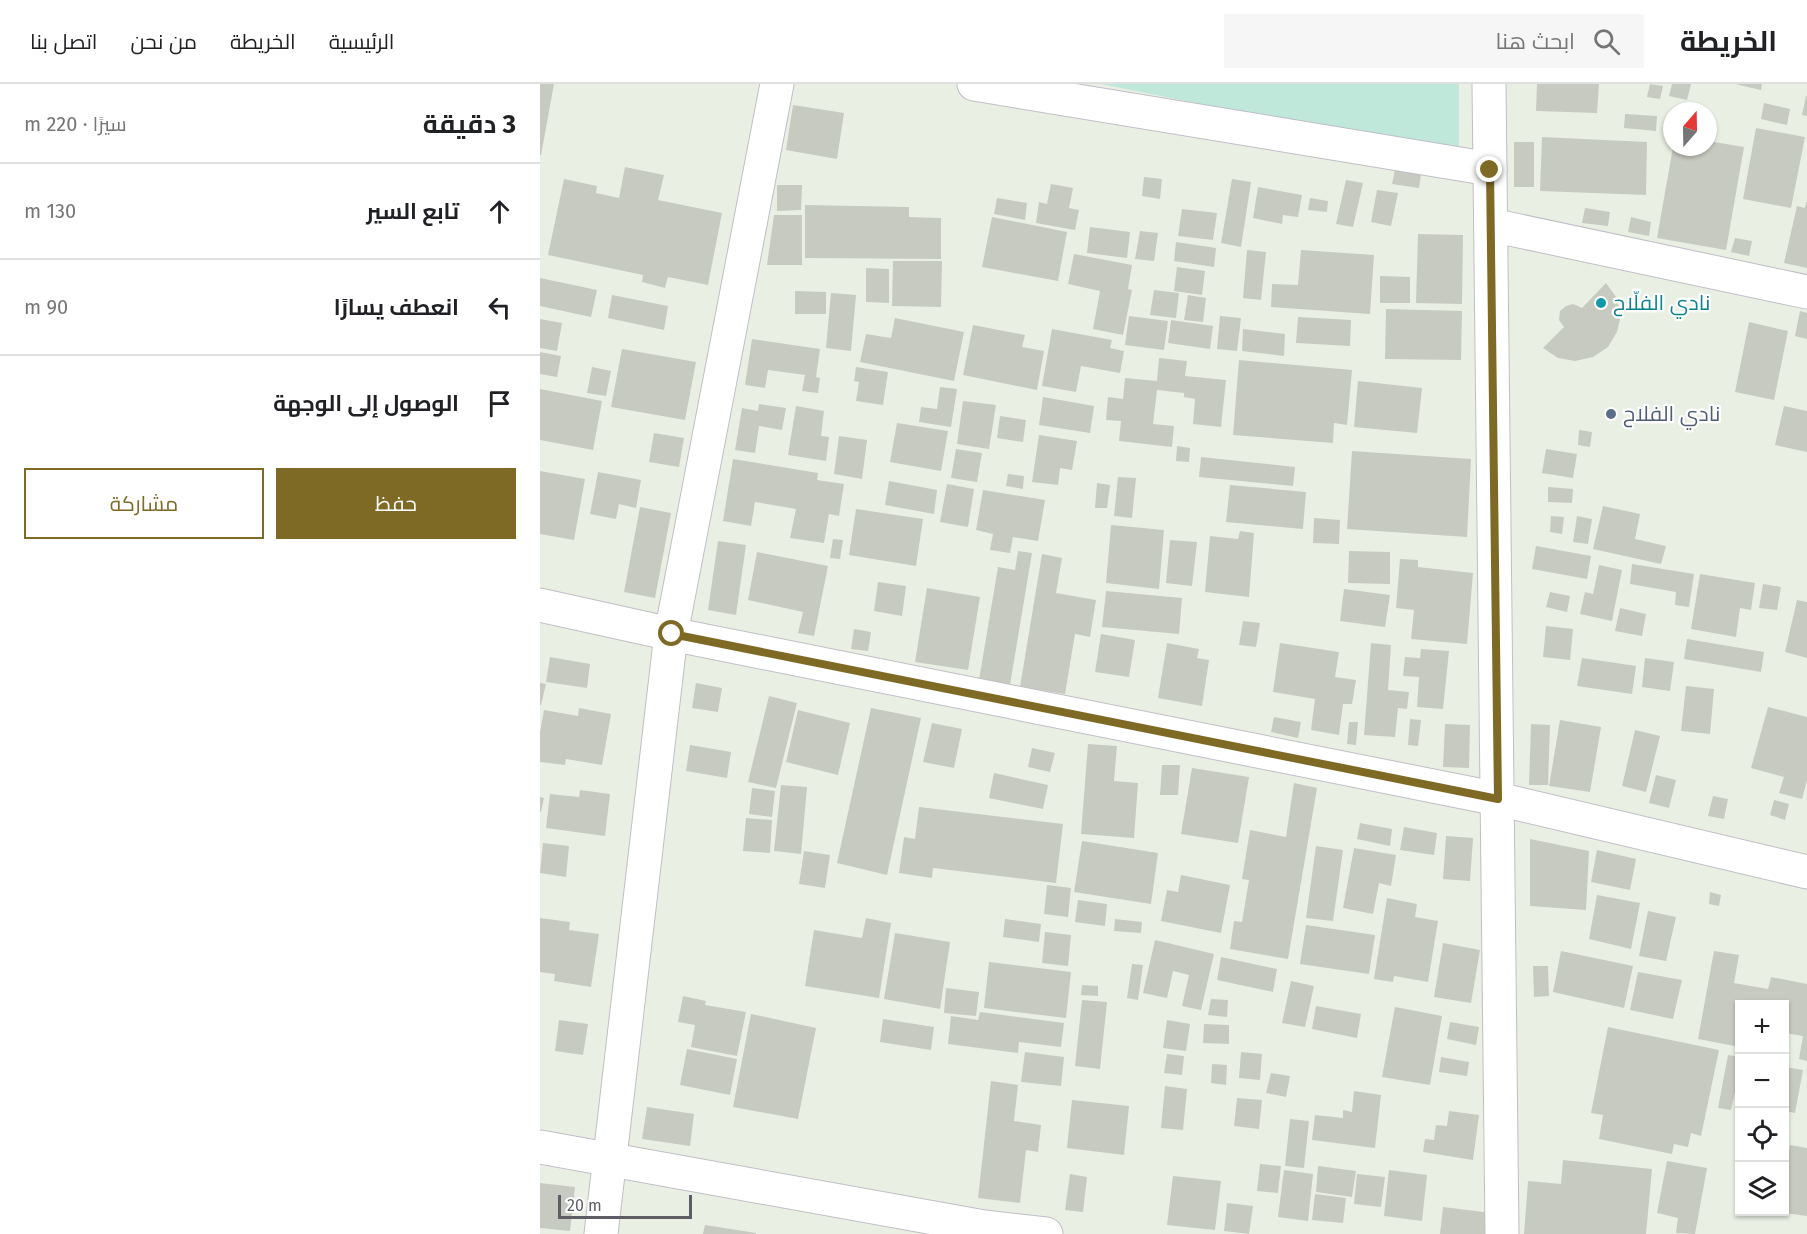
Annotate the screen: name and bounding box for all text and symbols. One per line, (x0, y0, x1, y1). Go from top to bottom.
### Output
search box (1224, 14, 1644, 68)
icon: search (1590, 25, 1623, 58)
text: الخريطة (1680, 25, 1777, 58)
text: ابحث هنا (1496, 28, 1575, 55)
text: اتصل بنا (30, 29, 97, 55)
text: من نحن (130, 29, 197, 55)
text: الخريطة (230, 29, 296, 55)
text: الرئيسية (329, 29, 395, 55)
north arrow (1663, 102, 1717, 156)
text: 3 دقيقة (423, 109, 516, 140)
text: سيرًا · 220 m (24, 112, 127, 136)
route end (1476, 156, 1502, 182)
icon: ahead (483, 195, 516, 228)
text: تابع السير (366, 198, 459, 225)
text: 130 m (24, 199, 76, 223)
place label: نادي الفلّاح (1613, 290, 1710, 319)
icon: left (483, 291, 516, 324)
text: انعطف يسارًا (334, 294, 459, 321)
text: 90 m (24, 295, 68, 319)
marker: نادي الفلّاح (1594, 296, 1608, 310)
icon: arrive (483, 387, 516, 420)
text: الوصول إلى الوجهة (273, 390, 459, 417)
place label: نادي الفلاح (1623, 401, 1720, 430)
marker: نادي الفلاح (1604, 407, 1618, 421)
button: مشاركة (24, 468, 264, 539)
button: حفظ (276, 468, 516, 539)
route start (658, 620, 684, 646)
map controls (1735, 1000, 1789, 1216)
button: + (1735, 1000, 1789, 1054)
button: − (1735, 1054, 1789, 1108)
button: locate (1735, 1108, 1789, 1162)
button: layers (1735, 1162, 1789, 1216)
scale bar (558, 1192, 692, 1220)
text: 20 m (567, 1196, 602, 1215)

